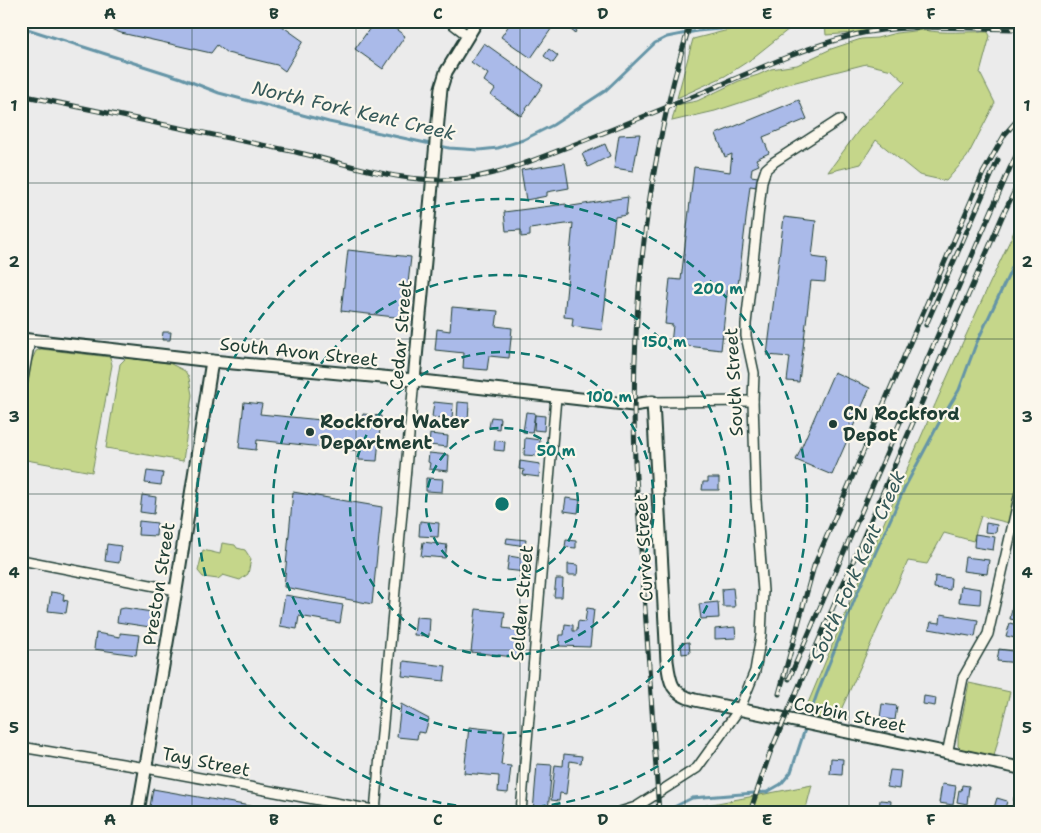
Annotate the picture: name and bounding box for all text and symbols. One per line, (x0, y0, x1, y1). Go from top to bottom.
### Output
text: A (104, 3, 116, 24)
text: B (269, 3, 279, 24)
text: C (433, 3, 443, 24)
text: D (597, 3, 609, 24)
text: E (762, 3, 772, 24)
text: F (926, 3, 936, 24)
water label: North Fork Kent Creek (250, 75, 458, 146)
text: 1 (10, 95, 18, 116)
text: 1 (1023, 95, 1031, 116)
text: 2 (8, 251, 20, 272)
text: 2 (1021, 251, 1033, 272)
street label: Cedar Street (384, 279, 418, 391)
text: 200 m (693, 279, 743, 299)
street label: South Street (719, 327, 749, 437)
street label: South Avon Street (219, 332, 380, 372)
text: 150 m (641, 332, 687, 352)
text: 100 m (586, 387, 632, 407)
place label: CN Rockford Depot (843, 402, 960, 447)
text: 3 (8, 406, 20, 427)
text: 3 (1021, 406, 1033, 427)
place label: Rockford Water Department (320, 410, 470, 455)
marker: CN Rockford Depot (827, 418, 839, 430)
marker: Rockford Water Department (304, 426, 316, 438)
text: 50 m (537, 441, 576, 461)
water label: South Fork Kent Creek (804, 467, 911, 666)
street label: Curve Street (629, 493, 659, 603)
centre of rings (493, 495, 511, 513)
street label: Preston Street (137, 521, 181, 647)
street label: Selden Street (505, 544, 539, 662)
text: 4 (8, 562, 20, 583)
text: 4 (1021, 562, 1033, 583)
street label: Corbin Street (791, 691, 909, 739)
text: 5 (9, 717, 19, 738)
text: 5 (1022, 717, 1032, 738)
street label: Tay Street (160, 742, 252, 782)
text: A (104, 809, 116, 830)
text: B (269, 809, 279, 830)
text: C (433, 809, 443, 830)
text: D (597, 809, 609, 830)
text: E (762, 809, 772, 830)
text: F (926, 809, 936, 830)

